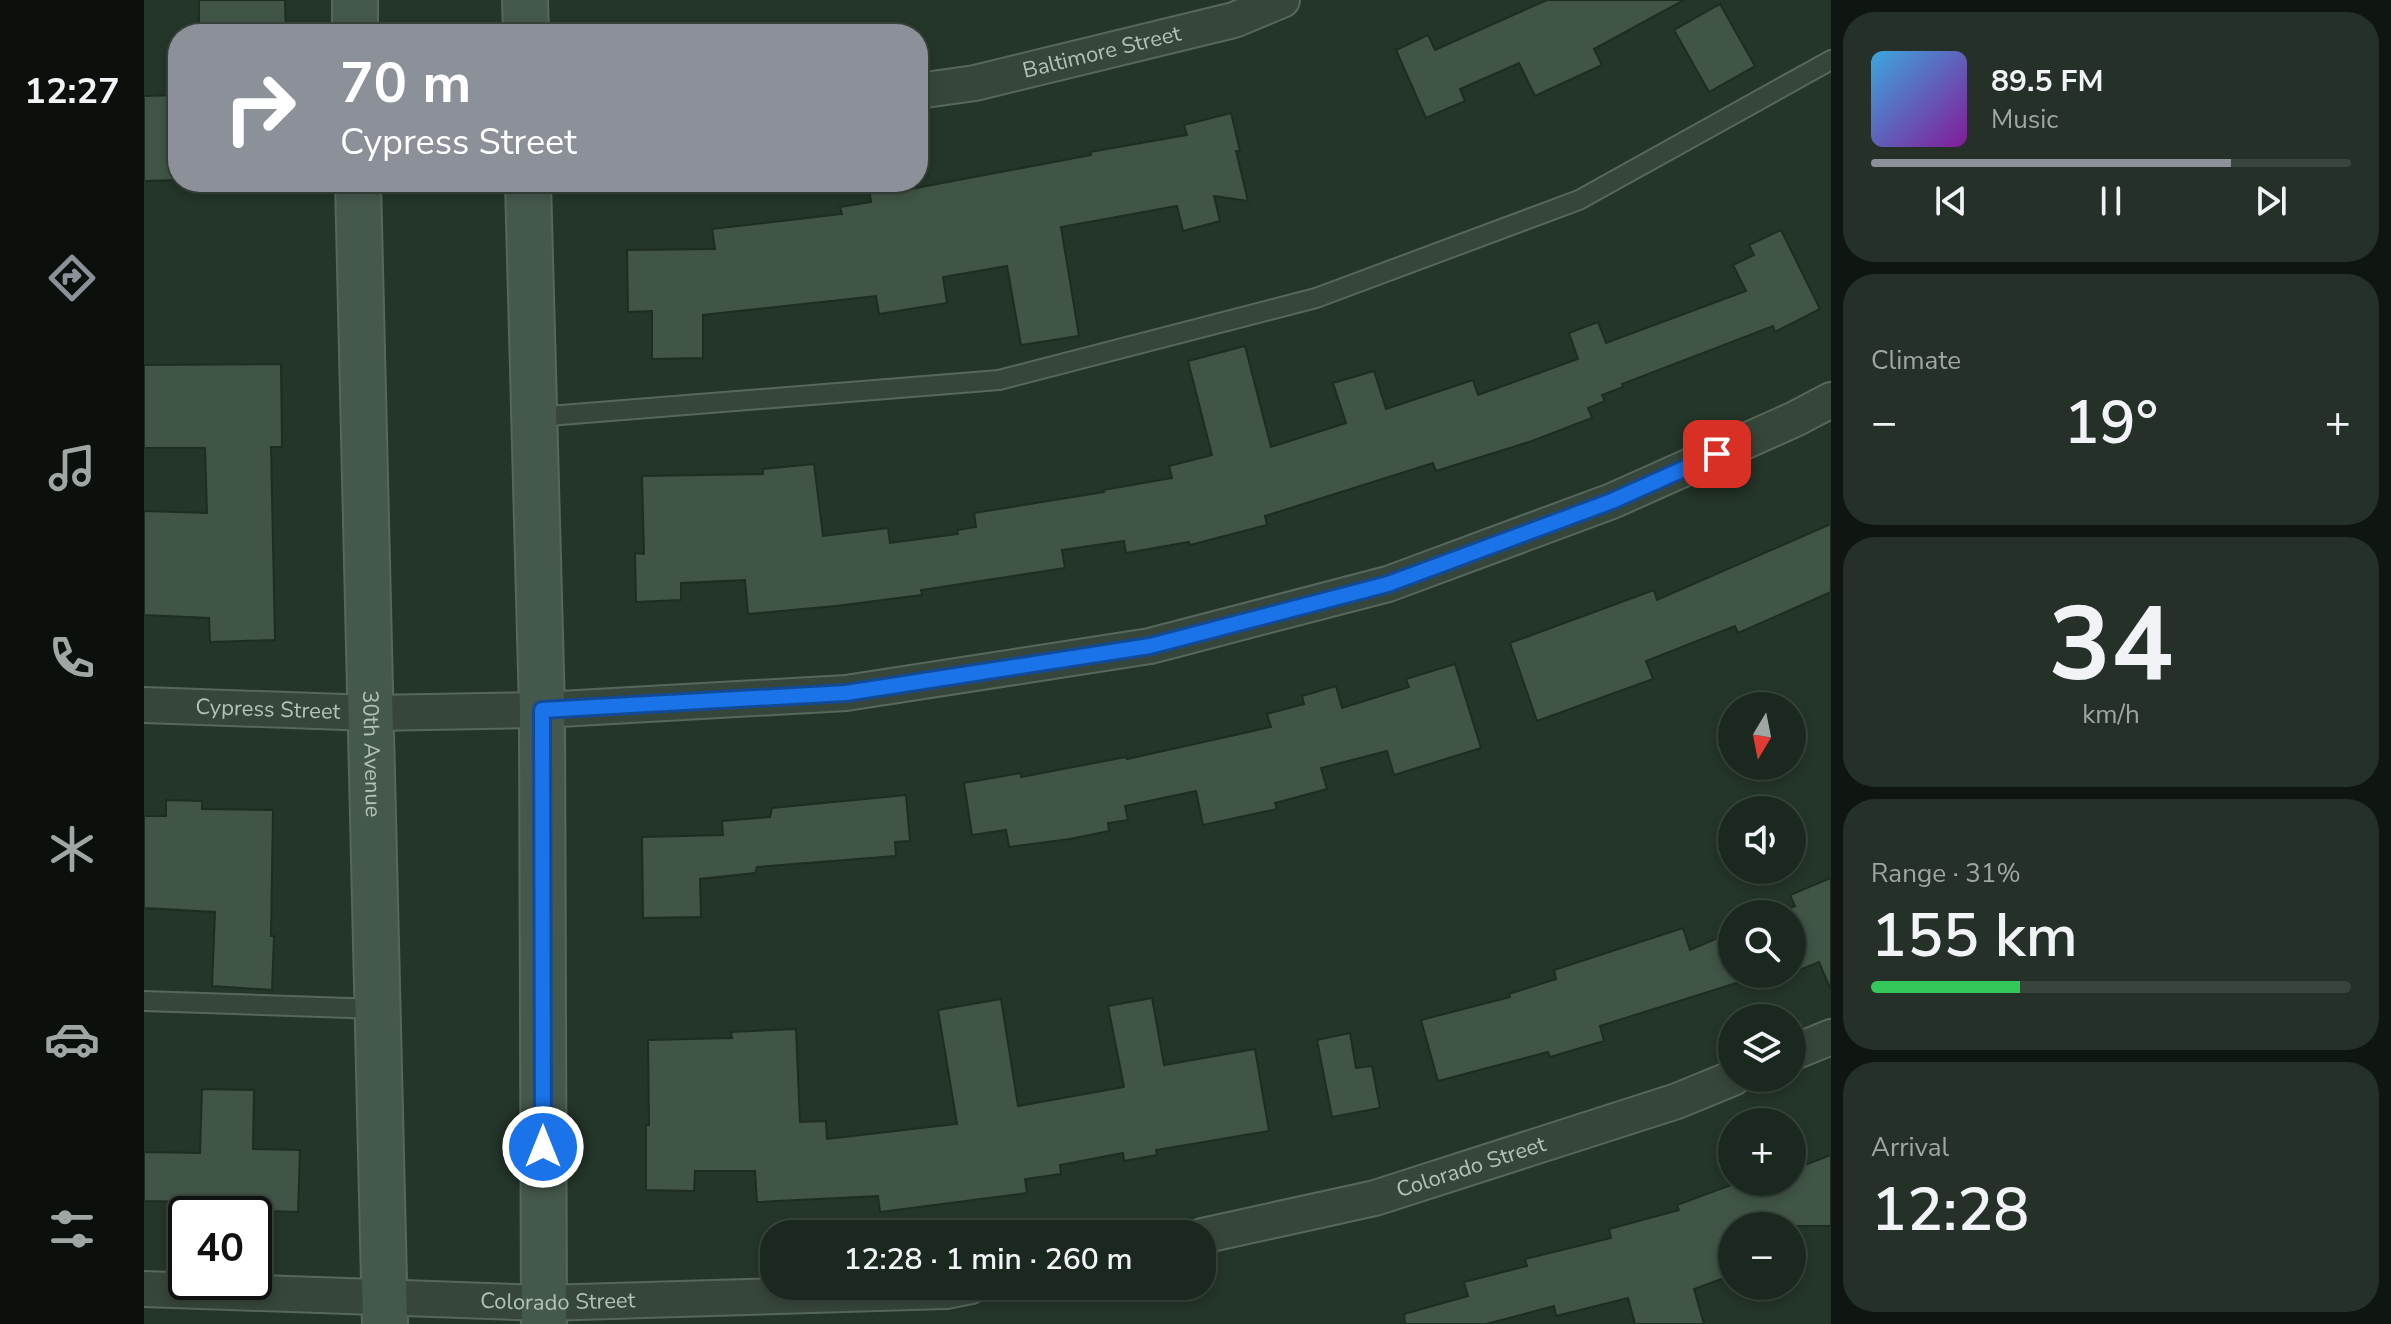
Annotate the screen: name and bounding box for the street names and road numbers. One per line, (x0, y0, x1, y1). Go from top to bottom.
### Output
street label: Baltimore Street (1020, 18, 1184, 86)
street label: 30th Avenue (355, 690, 388, 818)
street label: Cypress Street (195, 692, 341, 727)
street label: Colorado Street (1393, 1129, 1550, 1205)
street label: Colorado Street (480, 1285, 636, 1318)

